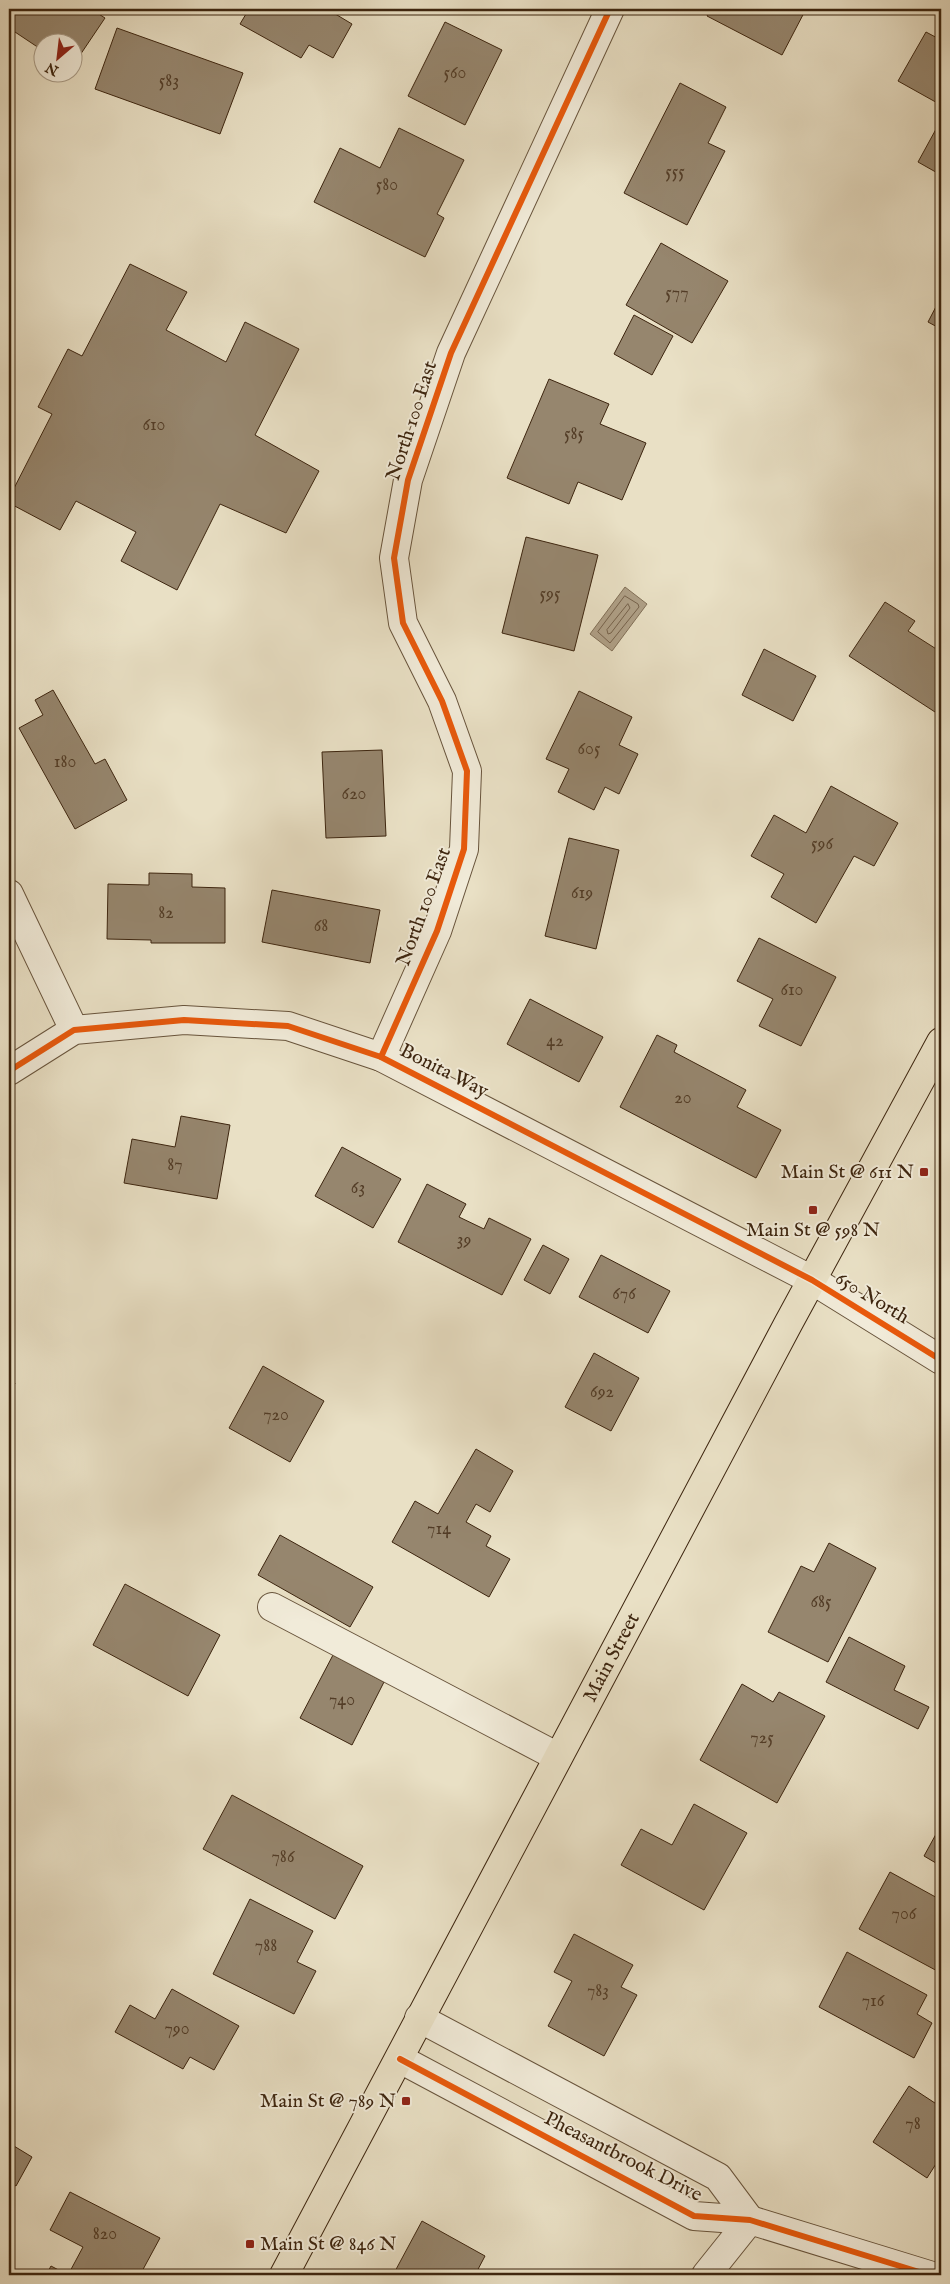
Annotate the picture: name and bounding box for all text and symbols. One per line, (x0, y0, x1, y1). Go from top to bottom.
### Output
north arrow (32, 32, 82, 82)
text: N (43, 58, 63, 80)
house number: 560 (444, 62, 466, 85)
house number: 583 (159, 70, 179, 93)
house number: 555 (665, 161, 685, 184)
house number: 580 (376, 174, 398, 197)
house number: 577 (665, 282, 689, 305)
street label: North 100 East (381, 358, 443, 484)
house number: 610 (143, 414, 165, 437)
house number: 585 (564, 423, 585, 446)
house number: 595 (540, 583, 561, 606)
house number: 605 (578, 738, 601, 761)
house number: 180 (54, 751, 76, 774)
house number: 620 (342, 783, 366, 806)
house number: 596 (811, 833, 833, 856)
street label: North 100 East (391, 844, 457, 970)
house number: 619 (571, 882, 593, 905)
house number: 82 (158, 902, 174, 925)
house number: 68 (314, 915, 328, 938)
house number: 610 (781, 979, 803, 1002)
house number: 42 (546, 1030, 564, 1053)
street label: Bonita Way (396, 1038, 493, 1104)
house number: 20 (674, 1087, 692, 1110)
house number: 87 (167, 1154, 183, 1177)
place label: Main St @ 611 N (780, 1160, 914, 1185)
marker: Main St @ 611 N (918, 1166, 930, 1178)
house number: 63 (351, 1177, 365, 1200)
marker: Main St @ 598 N (807, 1204, 819, 1216)
place label: Main St @ 598 N (746, 1218, 880, 1243)
house number: 39 (457, 1229, 471, 1252)
street label: 650 North (830, 1266, 914, 1330)
house number: 676 (612, 1283, 636, 1306)
house number: 692 (590, 1381, 614, 1404)
house number: 720 (263, 1404, 289, 1427)
house number: 714 (427, 1518, 451, 1541)
house number: 685 (810, 1591, 832, 1614)
street label: Main Street (577, 1608, 645, 1706)
house number: 740 (329, 1689, 355, 1712)
house number: 725 (750, 1727, 774, 1750)
house number: 786 (271, 1846, 295, 1869)
house number: 706 (892, 1903, 917, 1926)
house number: 788 (255, 1935, 277, 1958)
house number: 783 (587, 1980, 609, 2003)
house number: 716 (862, 1990, 885, 2013)
house number: 790 (164, 2018, 190, 2041)
place label: Main St @ 789 N (260, 2089, 396, 2114)
marker: Main St @ 789 N (400, 2095, 412, 2107)
street label: Pheasantbrook Drive (540, 2106, 706, 2208)
house number: 78 (905, 2113, 921, 2136)
house number: 820 (93, 2223, 117, 2246)
place label: Main St @ 846 N (260, 2232, 396, 2257)
marker: Main St @ 846 N (244, 2238, 256, 2250)

